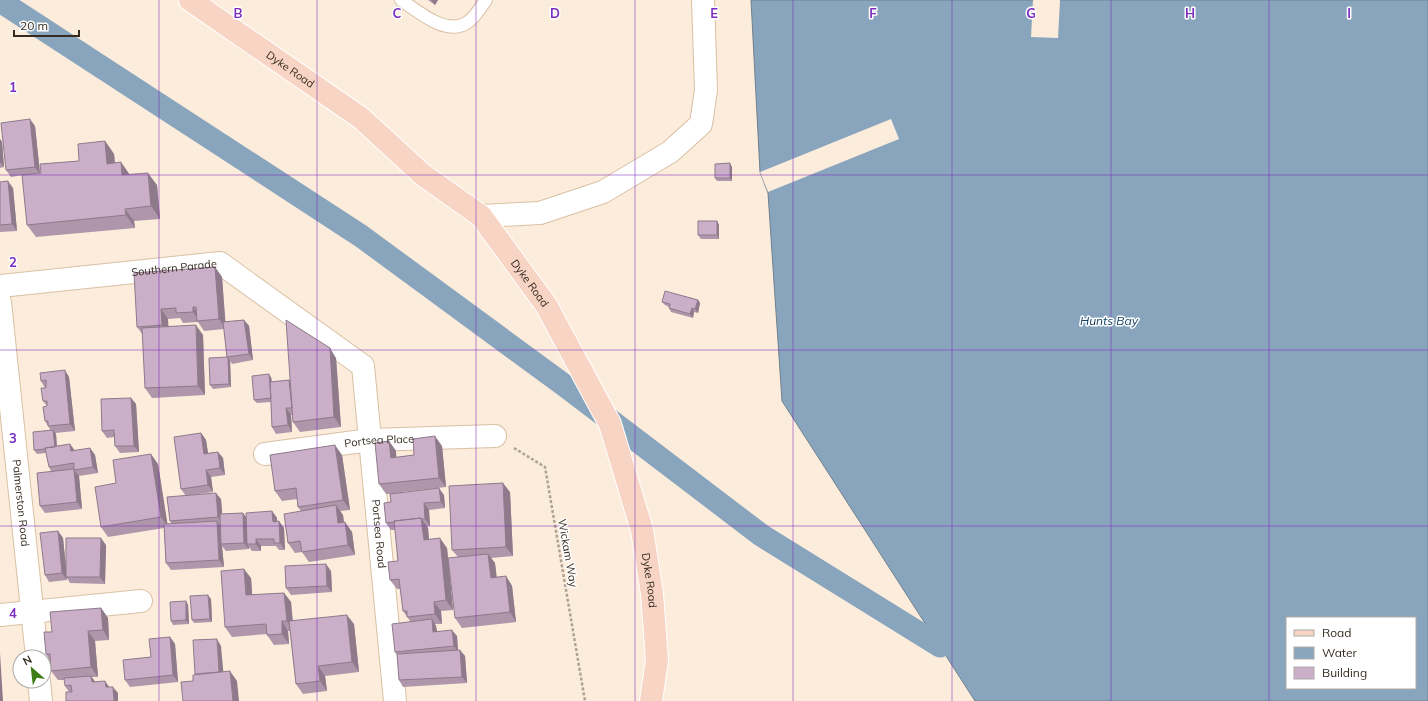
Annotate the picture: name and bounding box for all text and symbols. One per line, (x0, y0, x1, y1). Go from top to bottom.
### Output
text: B (234, 5, 243, 21)
text: C (393, 5, 402, 21)
text: D (550, 5, 560, 21)
text: E (710, 5, 718, 21)
text: F (869, 5, 877, 21)
text: G (1026, 5, 1036, 21)
text: H (1185, 5, 1195, 21)
text: I (1347, 5, 1351, 21)
scale bar (14, 12, 79, 38)
text: 20 m (20, 18, 48, 33)
street label: Dyke Road (264, 48, 317, 91)
text: 1 (9, 79, 17, 95)
text: 2 (9, 254, 17, 270)
street label: Southern Parade (131, 256, 217, 279)
street label: Dyke Road (508, 256, 552, 310)
water label: Hunts Bay (1080, 313, 1139, 328)
text: 3 (9, 430, 17, 446)
street label: Portsea Place (343, 432, 414, 450)
street label: Palmerston Road (9, 459, 32, 547)
street label: Portsea Road (369, 499, 389, 569)
street label: Wickam Way (555, 518, 581, 588)
street label: Dyke Road (639, 552, 660, 608)
text: 4 (9, 605, 17, 621)
legend (1286, 617, 1416, 689)
text: Road (1322, 625, 1351, 640)
text: Water (1322, 645, 1358, 660)
north arrow (12, 649, 52, 689)
text: N (20, 652, 34, 668)
text: Building (1322, 665, 1367, 680)

